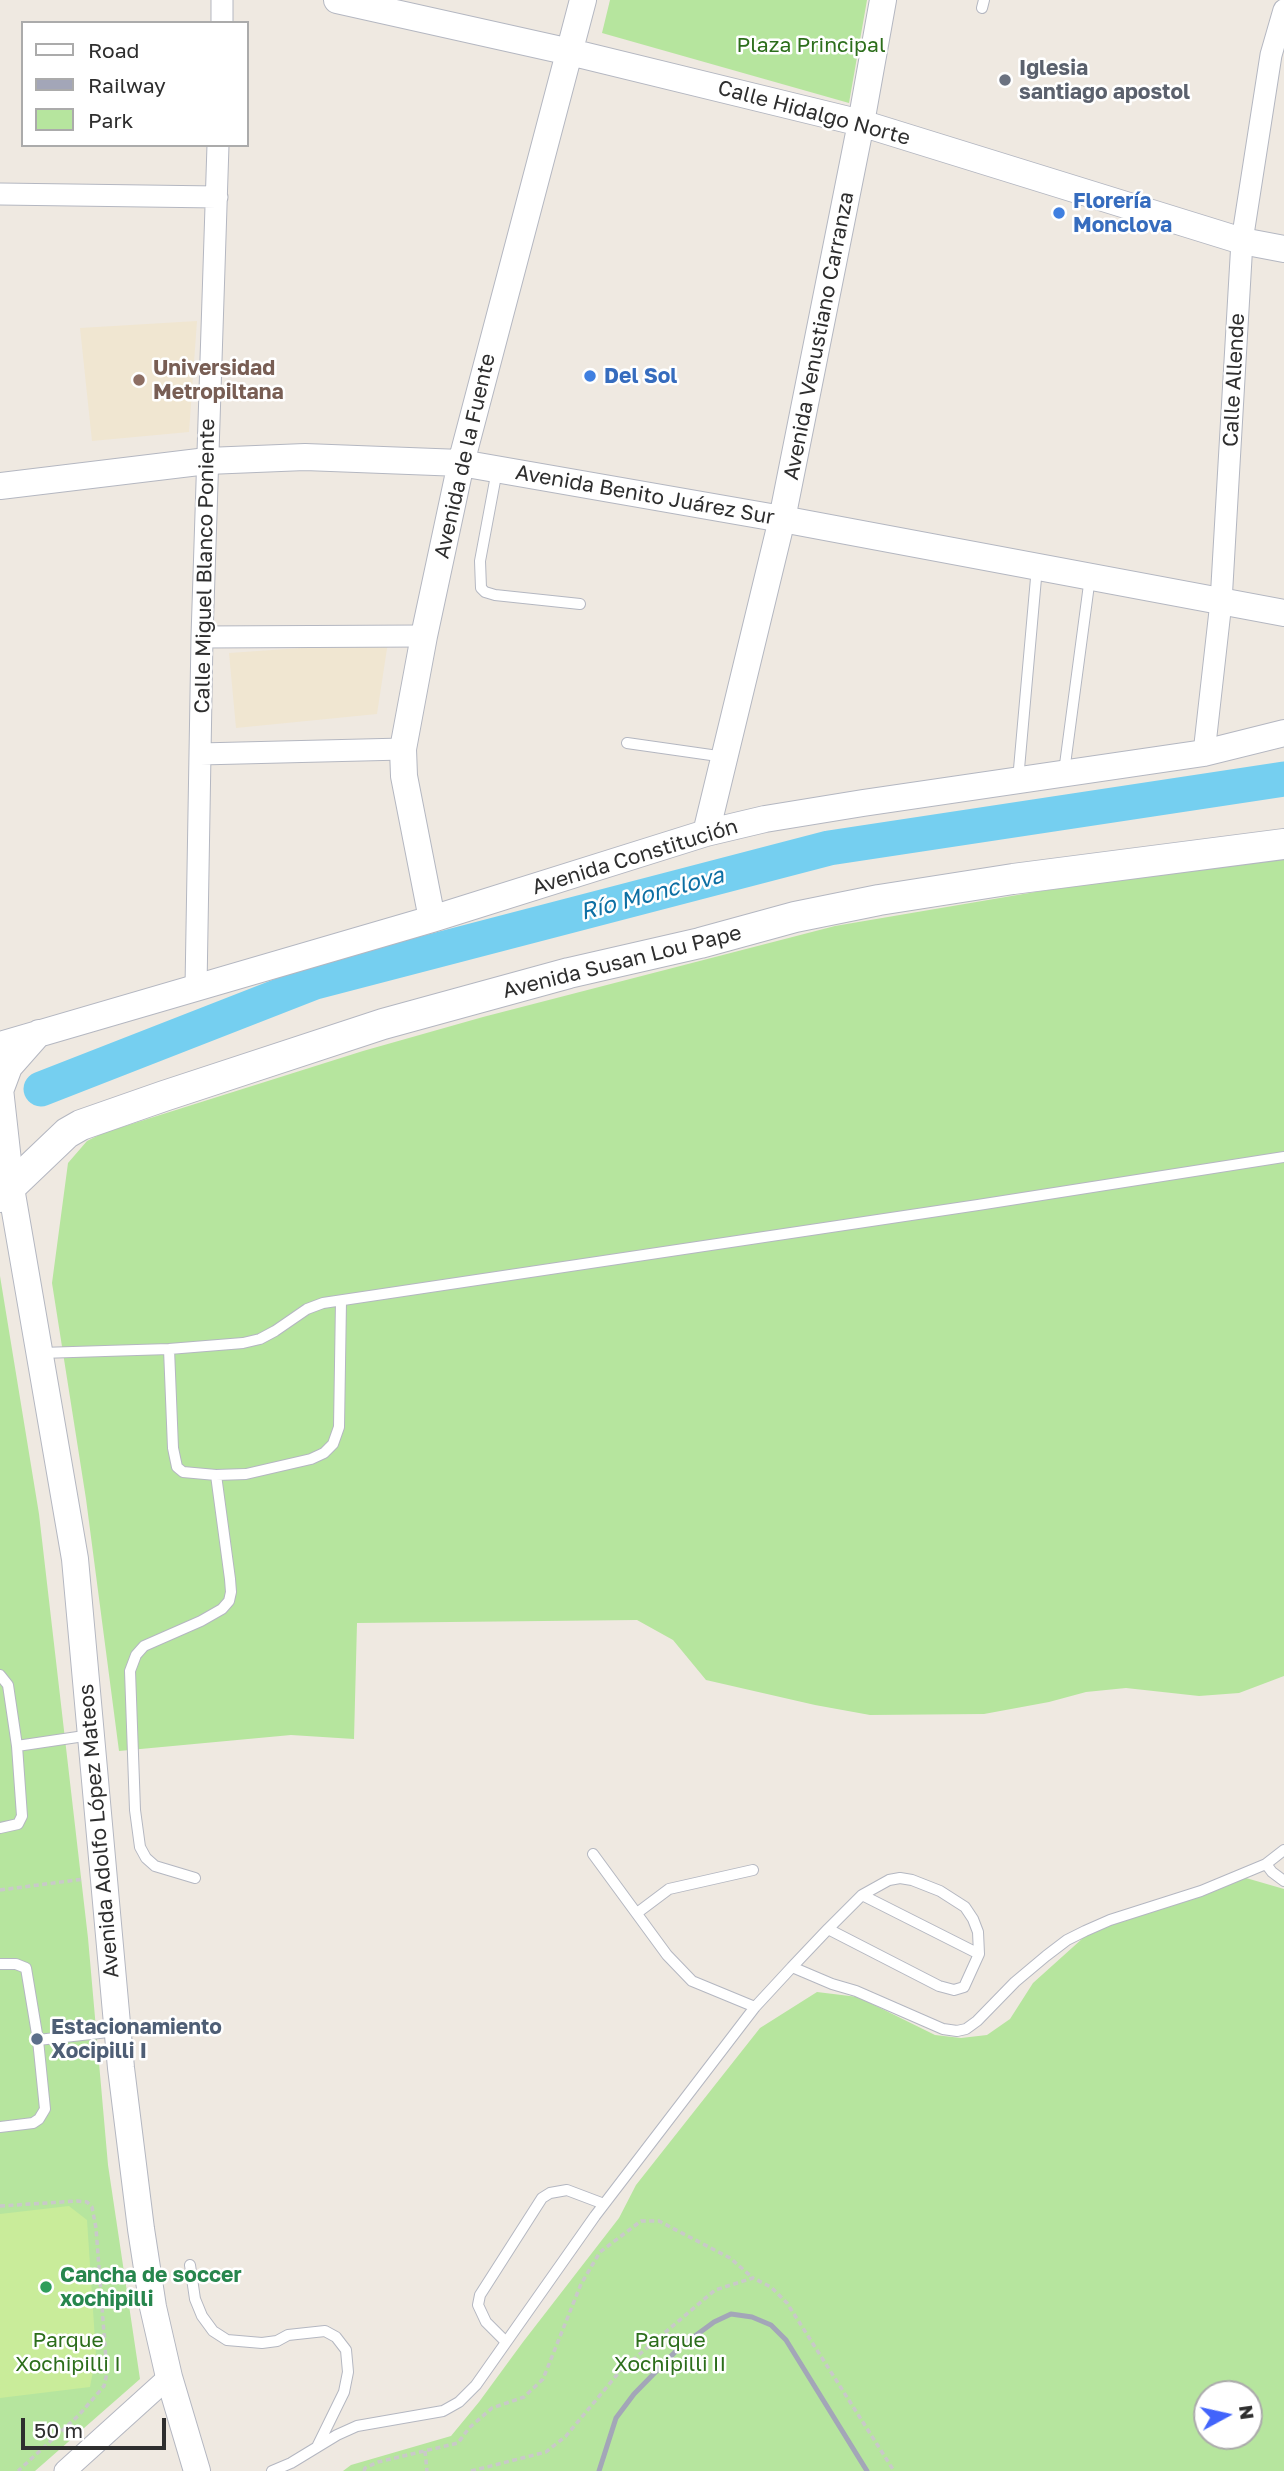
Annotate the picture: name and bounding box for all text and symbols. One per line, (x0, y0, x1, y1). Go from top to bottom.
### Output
legend (21, 21, 248, 147)
park label: Plaza Principal (736, 32, 886, 58)
text: Road (88, 37, 139, 63)
place label: Iglesia santiago apostol (1019, 55, 1190, 105)
text: Railway (88, 72, 166, 98)
marker: Iglesia santiago apostol (997, 72, 1013, 88)
street label: Calle Hidalgo Norte (715, 75, 913, 151)
text: Park (88, 107, 133, 133)
place label: Florería Monclova (1073, 188, 1172, 238)
street label: Avenida Venustiano Carranza (779, 190, 859, 482)
marker: Florería Monclova (1051, 205, 1067, 221)
street label: Calle Allende (1218, 312, 1250, 448)
street label: Avenida de la Fuente (429, 351, 501, 561)
place label: Universidad Metropiltana (153, 355, 284, 405)
place label: Del Sol (604, 363, 677, 389)
marker: Del Sol (582, 368, 598, 384)
marker: Universidad Metropiltana (131, 372, 147, 388)
street label: Calle Miguel Blanco Poniente (190, 418, 220, 714)
street label: Avenida Benito Juárez Sur (513, 460, 777, 530)
street label: Avenida Constitución (529, 814, 741, 900)
water label: Río Monclova (577, 862, 727, 926)
street label: Avenida Susan Lou Pape (500, 920, 744, 1004)
street label: Avenida Adolfo López Mateos (74, 1683, 124, 1979)
place label: Estacionamiento Xocipilli I (51, 2014, 222, 2064)
marker: Estacionamiento Xocipilli I (29, 2031, 45, 2047)
place label: Cancha de soccer xochipilli (60, 2262, 242, 2312)
marker: Cancha de soccer xochipilli (38, 2279, 54, 2295)
park label: Parque Xochipilli I (15, 2327, 121, 2377)
park label: Parque Xochipilli II (614, 2327, 726, 2377)
north arrow (1193, 2380, 1263, 2450)
scale bar (24, 2404, 170, 2448)
text: N (1235, 2404, 1260, 2421)
text: 50 m (34, 2417, 83, 2443)

